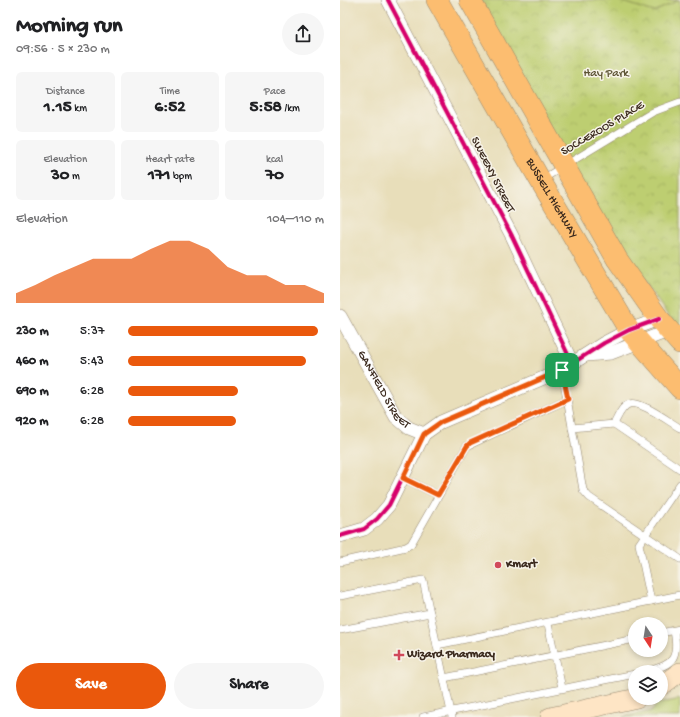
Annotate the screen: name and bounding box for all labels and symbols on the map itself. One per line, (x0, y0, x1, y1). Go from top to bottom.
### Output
park label: Hay Park (583, 67, 630, 81)
street label: SOCCEROOS PLACE (559, 98, 648, 159)
street label: SWEENY STREET (467, 135, 518, 216)
street label: BUSSELL HIGHWAY (522, 155, 580, 241)
street label: GANFIELD STREET (354, 348, 413, 433)
pin (545, 353, 579, 387)
place label: Kmart (505, 558, 538, 572)
marker: Kmart (493, 560, 503, 570)
north arrow (628, 617, 668, 657)
place label: Wizard Pharmacy (406, 648, 495, 662)
marker: Wizard Pharmacy (394, 650, 404, 660)

